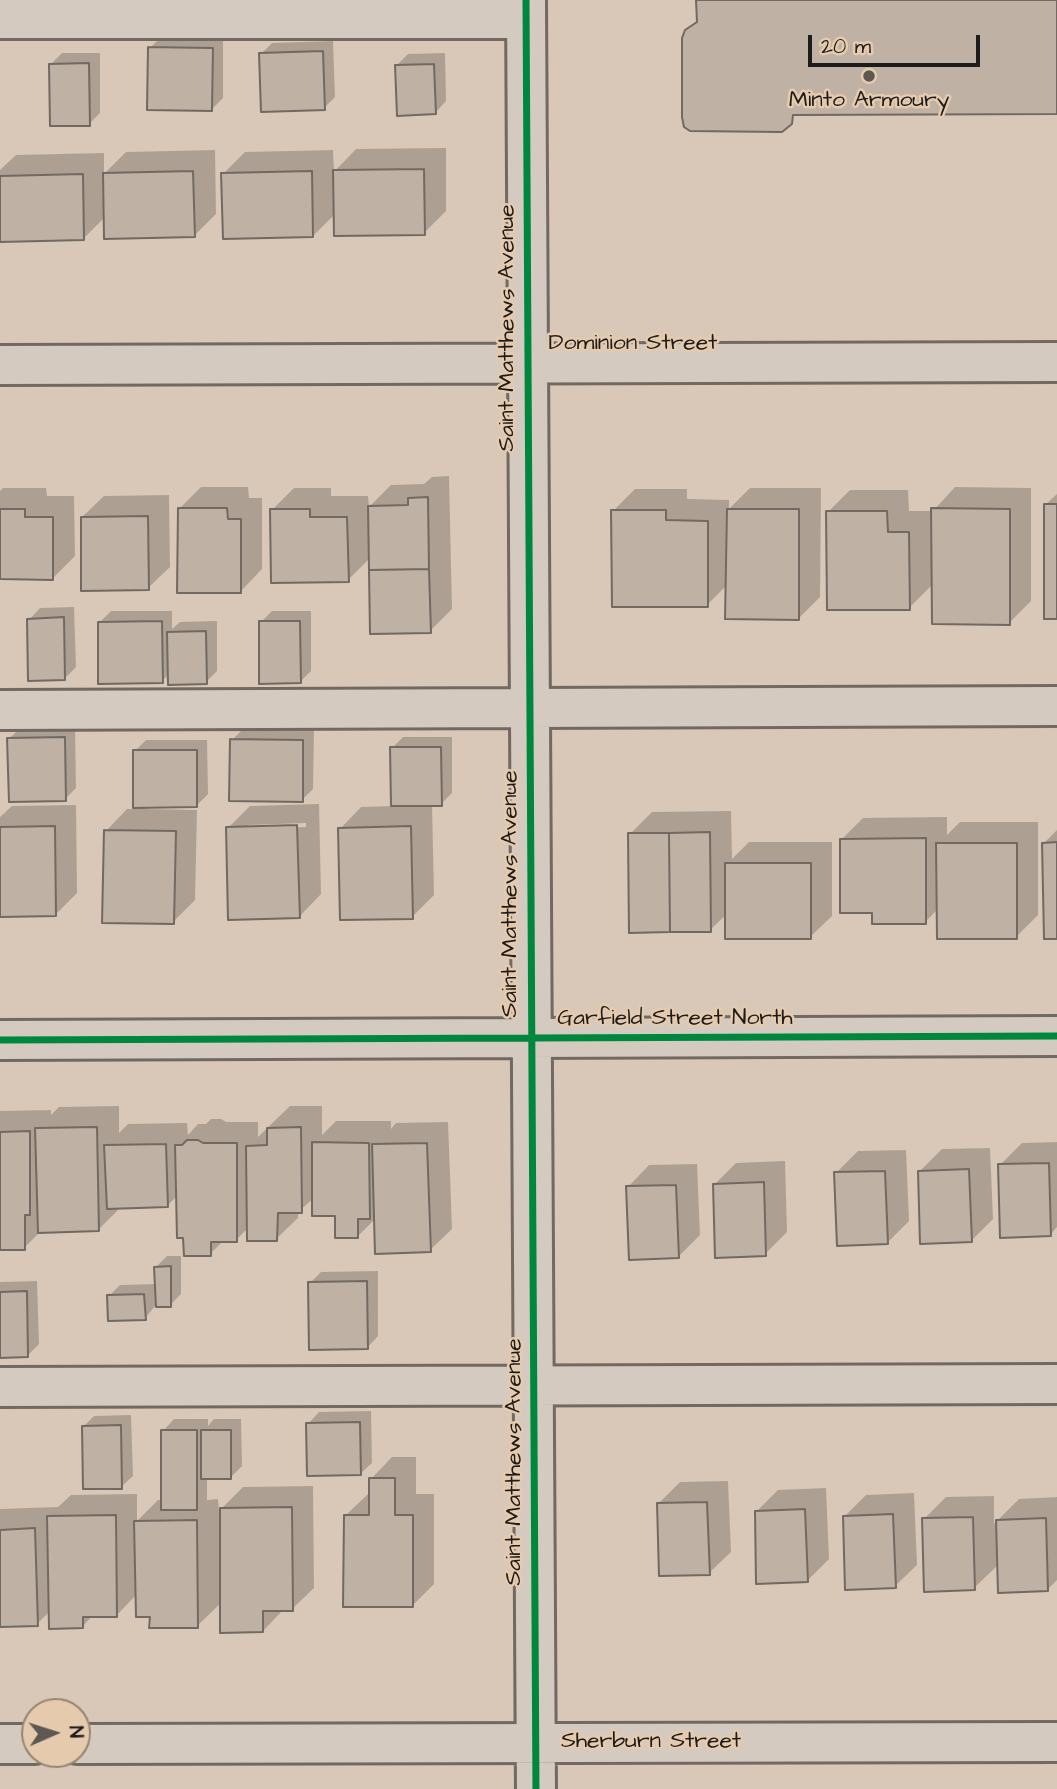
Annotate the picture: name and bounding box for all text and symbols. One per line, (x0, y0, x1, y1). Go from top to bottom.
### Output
scale bar (812, 21, 984, 65)
text: 20 m (821, 32, 871, 61)
marker: Minto Armoury (861, 68, 877, 84)
place label: Minto Armoury (789, 87, 949, 115)
street label: Saint Matthews Avenue (494, 204, 522, 452)
street label: Dominion Street (549, 330, 717, 358)
street label: Saint Matthews Avenue (497, 770, 525, 1018)
street label: Garfield Street North (557, 1005, 793, 1033)
street label: Saint Matthews Avenue (501, 1338, 529, 1586)
north arrow (21, 1698, 91, 1768)
text: N (62, 1725, 89, 1739)
street label: Sherburn Street (561, 1728, 741, 1756)

